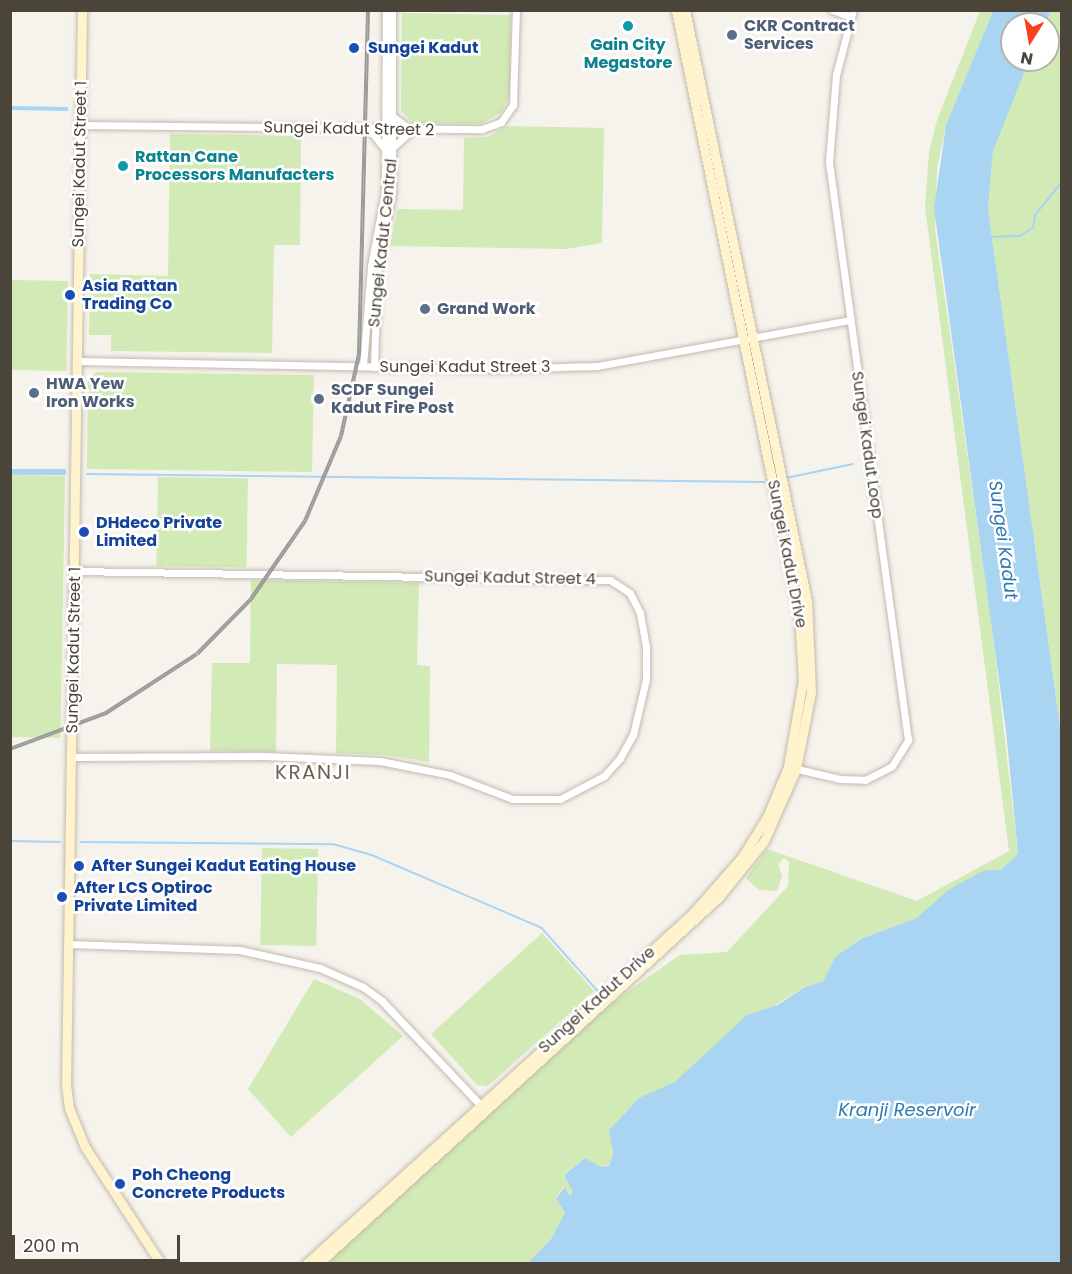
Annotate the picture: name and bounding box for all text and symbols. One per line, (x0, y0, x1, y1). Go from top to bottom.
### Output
north arrow (1000, 12, 1060, 72)
place label: CKR Contract Services (744, 16, 855, 54)
marker: Gain City Megastore (621, 19, 635, 33)
marker: CKR Contract Services (725, 28, 739, 42)
place label: Gain City Megastore (584, 35, 672, 73)
place label: Sungei Kadut (368, 38, 478, 58)
marker: Sungei Kadut (345, 39, 363, 57)
text: N (1019, 46, 1035, 71)
street label: Sungei Kadut Street 1 (69, 81, 91, 247)
street label: Sungei Kadut Street 2 (264, 118, 434, 140)
place label: Rattan Cane Processors Manufacters (135, 147, 334, 185)
street label: Sungei Kadut Central (365, 158, 401, 328)
marker: Rattan Cane Processors Manufacters (116, 159, 130, 173)
place label: Asia Rattan Trading Co (82, 276, 178, 314)
marker: Asia Rattan Trading Co (63, 288, 77, 302)
place label: Grand Work (437, 299, 536, 319)
marker: Grand Work (418, 302, 432, 316)
street label: Sungei Kadut Street 3 (380, 357, 550, 377)
street label: Sungei Kadut Loop (847, 370, 887, 520)
place label: HWA Yew Iron Works (46, 374, 135, 412)
place label: SCDF Sungei Kadut Fire Post (331, 380, 454, 418)
marker: HWA Yew Iron Works (27, 386, 41, 400)
marker: SCDF Sungei Kadut Fire Post (312, 392, 326, 406)
street label: Sungei Kadut Drive (763, 478, 811, 630)
water label: Sungei Kadut (984, 479, 1022, 601)
place label: DHdeco Private Limited (96, 513, 222, 551)
marker: DHdeco Private Limited (77, 525, 91, 539)
street label: Sungei Kadut Street 1 (63, 567, 85, 733)
street label: Sungei Kadut Street 4 (424, 567, 596, 589)
district label: KRANJI (275, 760, 351, 784)
place label: After Sungei Kadut Eating House (91, 856, 356, 876)
marker: After Sungei Kadut Eating House (72, 859, 86, 873)
place label: After LCS Optiroc Private Limited (74, 878, 213, 916)
marker: After LCS Optiroc Private Limited (55, 890, 69, 904)
street label: Sungei Kadut Drive (535, 943, 659, 1057)
water label: Kranji Reservoir (838, 1099, 976, 1121)
place label: Poh Cheong Concrete Products (132, 1165, 285, 1203)
marker: Poh Cheong Concrete Products (113, 1177, 127, 1191)
scale bar (15, 1223, 183, 1261)
text: 200 m (23, 1233, 79, 1258)

